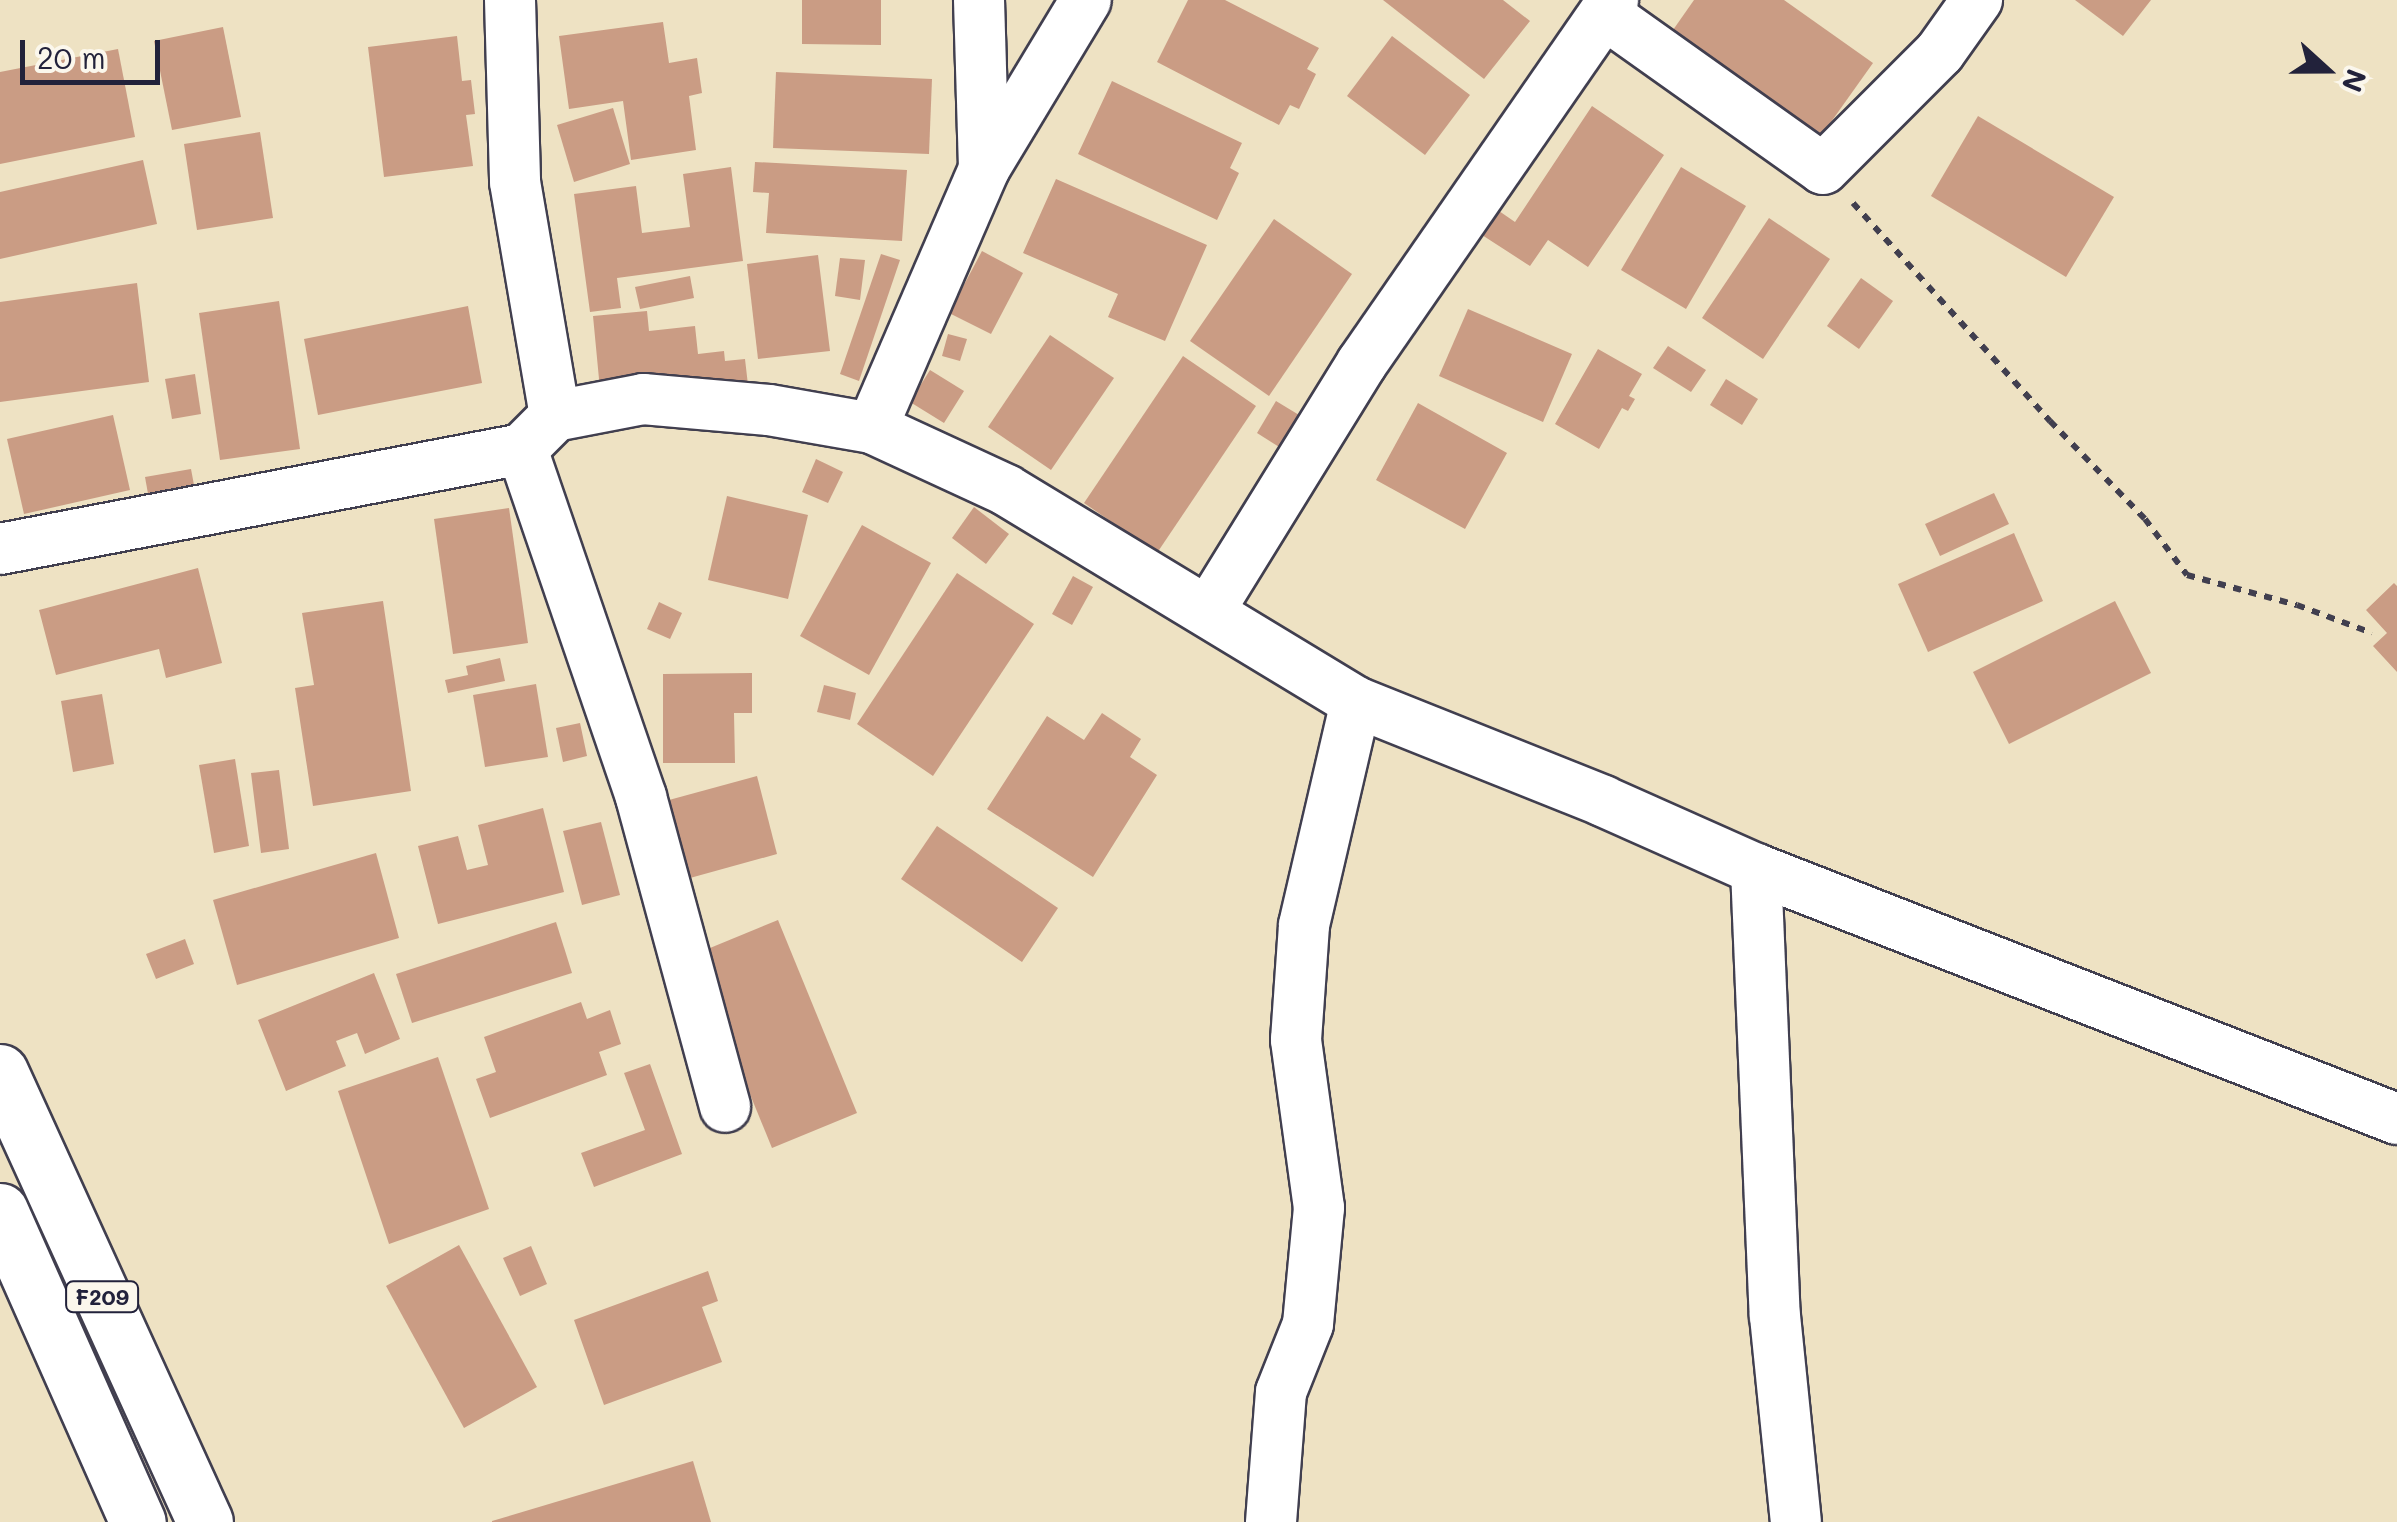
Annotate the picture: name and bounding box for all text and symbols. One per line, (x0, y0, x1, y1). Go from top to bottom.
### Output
scale bar (25, 20, 165, 82)
north arrow (2277, 20, 2377, 120)
text: 20 m (37, 37, 106, 77)
text: N (2334, 64, 2376, 97)
road number: F209 (64, 1280, 140, 1314)

